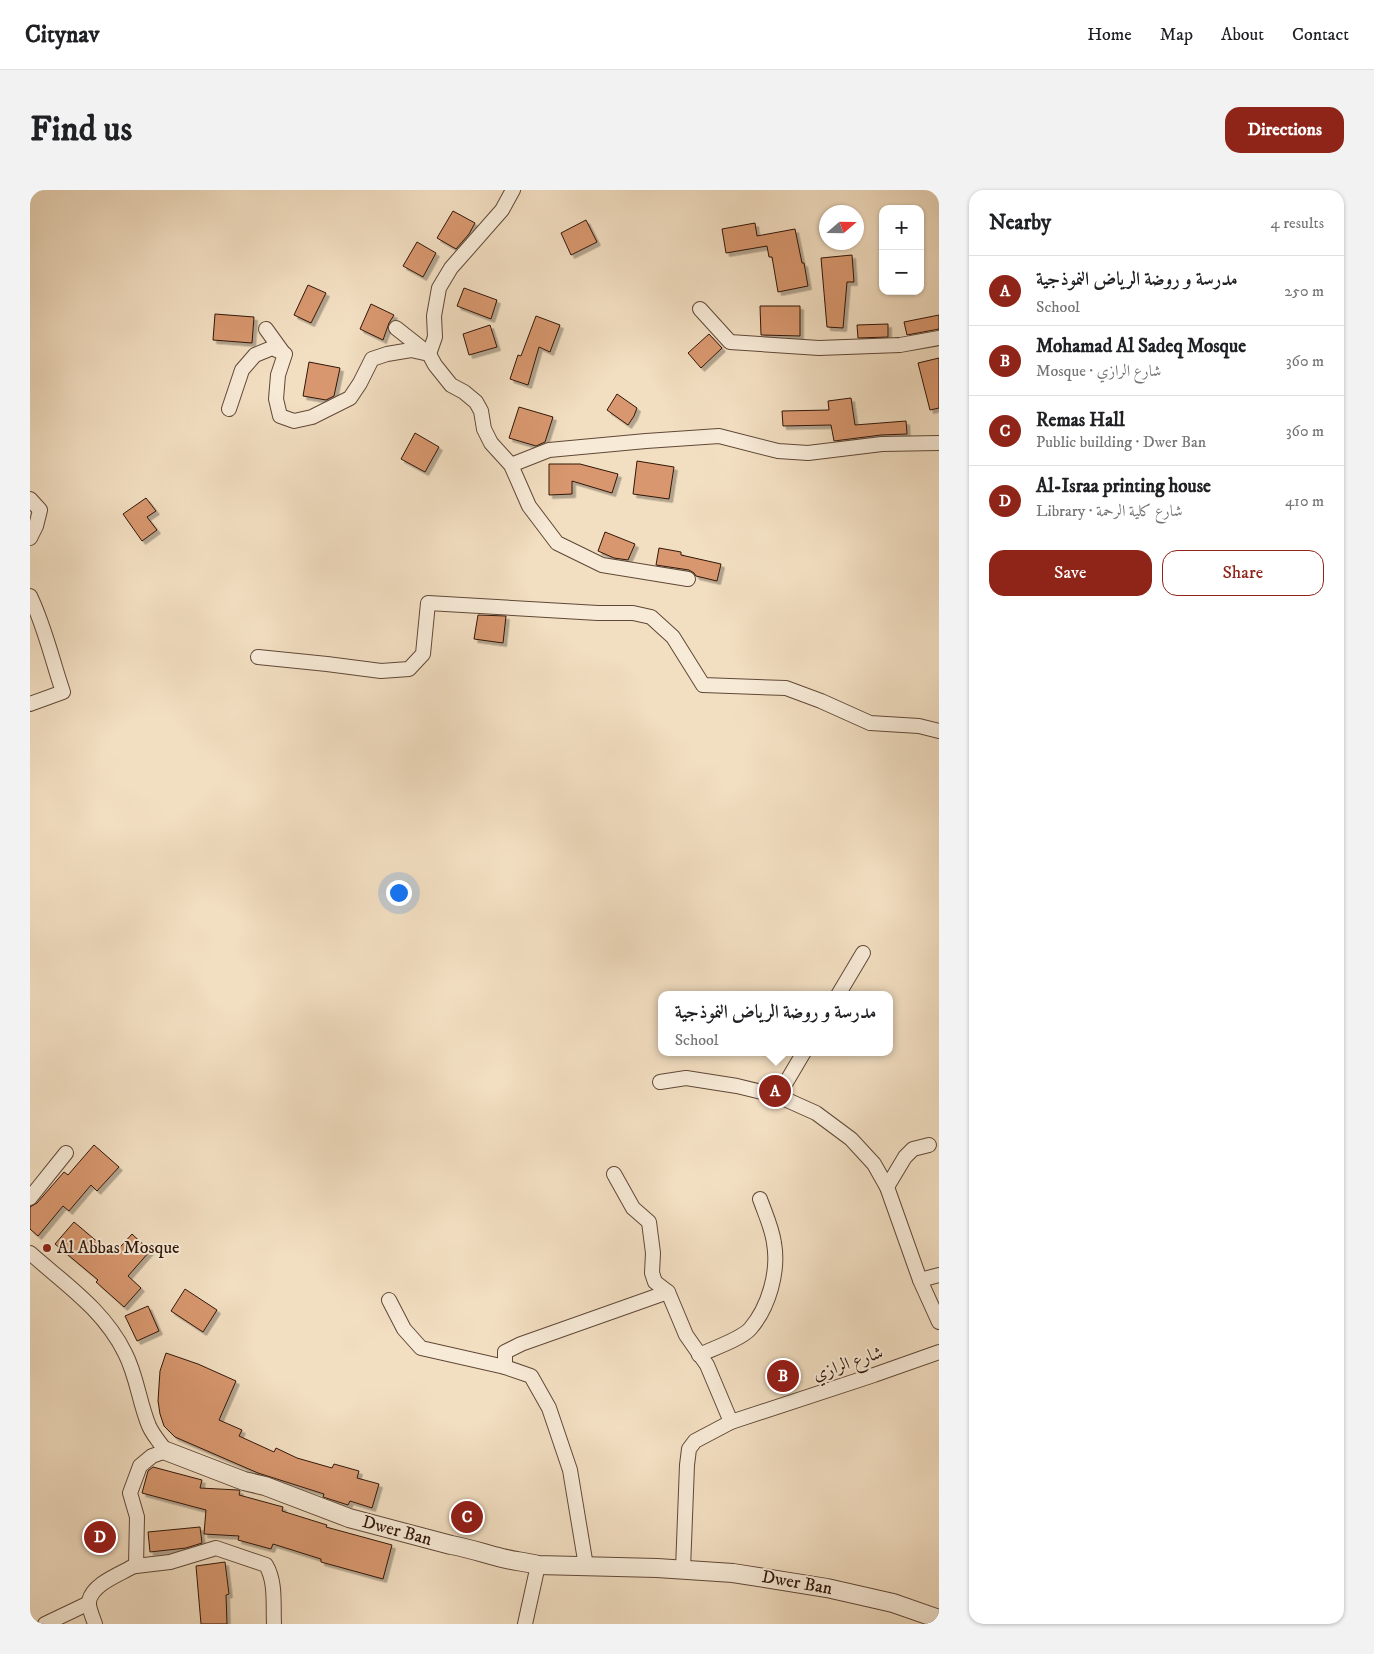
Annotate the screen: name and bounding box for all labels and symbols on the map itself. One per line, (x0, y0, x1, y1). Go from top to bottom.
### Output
north arrow (819, 205, 864, 250)
your location (386, 880, 412, 906)
pin: A (759, 1072, 791, 1110)
place label: Al Abbas Mosque (57, 1237, 180, 1259)
marker: Al Abbas Mosque (41, 1242, 53, 1254)
street label: شارع الرازي (810, 1342, 887, 1389)
pin: B (767, 1357, 799, 1395)
pin: C (451, 1498, 483, 1536)
street label: Dwer Ban (360, 1511, 435, 1551)
pin: D (84, 1518, 116, 1556)
street label: Dwer Ban (760, 1566, 835, 1600)

